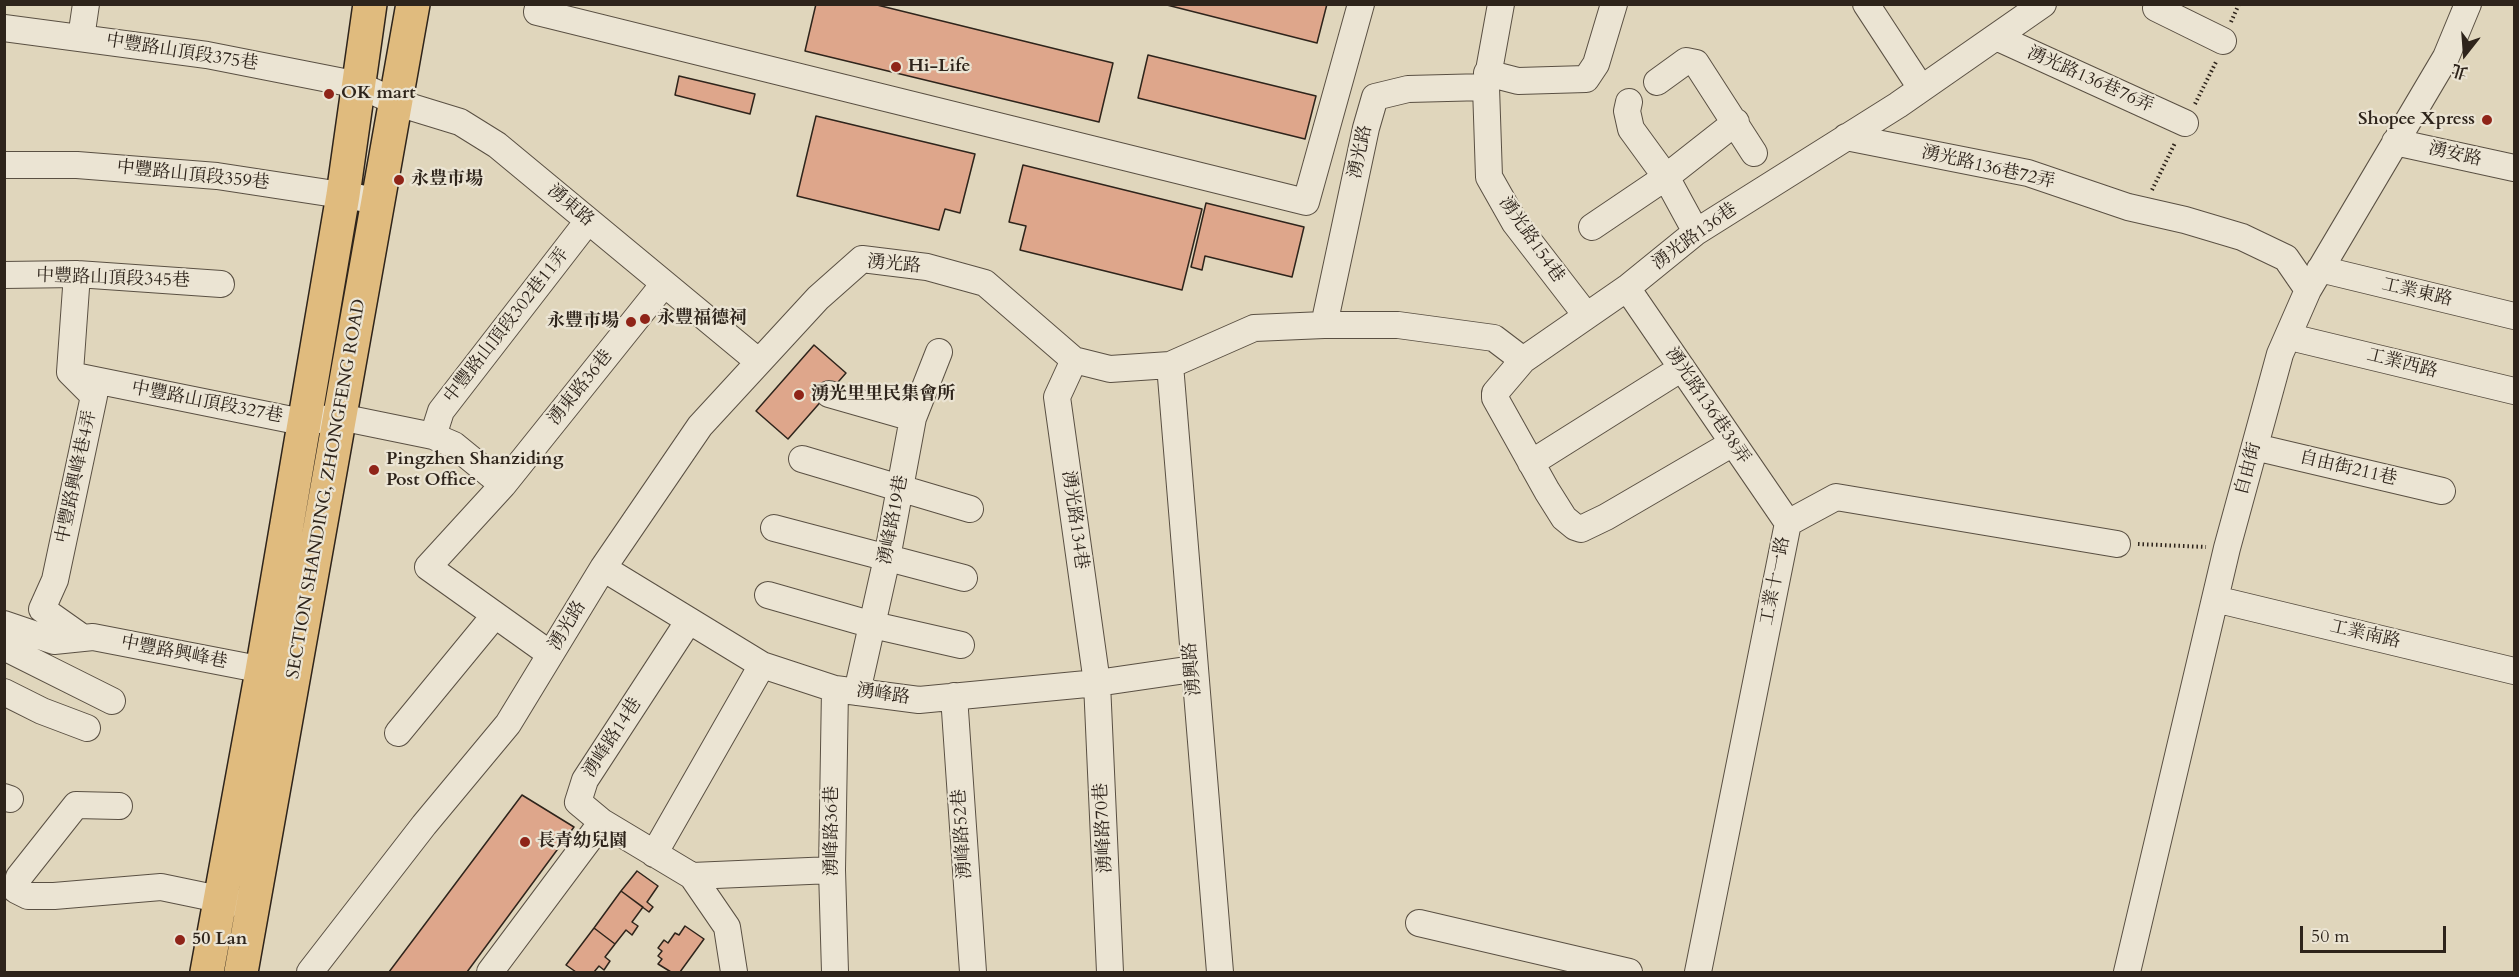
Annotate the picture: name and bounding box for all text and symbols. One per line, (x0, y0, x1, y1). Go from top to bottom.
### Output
north arrow (2435, 24, 2495, 84)
street label: 中豐路山頂段375巷 (104, 30, 260, 76)
street label: 湧光路136巷76弄 (2023, 42, 2157, 118)
place label: Hi-Life (908, 56, 970, 78)
text: 北 (2449, 58, 2471, 84)
marker: Hi-Life (889, 60, 903, 74)
place label: OK mart (341, 83, 416, 105)
marker: OK mart (322, 87, 336, 101)
place label: Shopee Xpress (2358, 109, 2475, 131)
marker: Shopee Xpress (2480, 113, 2494, 127)
street label: 湧光路 (1345, 123, 1377, 181)
street label: 湧安路 (2426, 138, 2484, 172)
street label: 湧光路136巷72弄 (1919, 142, 2057, 194)
street label: 中豐路山頂段359巷 (115, 157, 271, 195)
place label: 永豊市場 (411, 169, 483, 191)
marker: 永豊市場 (392, 173, 406, 187)
street label: 湧東路 (542, 180, 598, 232)
street label: 湧光路154巷 (1494, 193, 1568, 287)
street label: 湧光路136巷 (1648, 199, 1742, 275)
street label: 中豐路山頂段302巷11弄 (440, 244, 574, 408)
street label: 湧光路 (866, 252, 922, 278)
street label: 中豐路山頂段345巷 (36, 266, 190, 292)
street label: 工業東路 (2379, 274, 2455, 312)
street label: SECTION SHANDING, ZHONGFENG ROAD (283, 297, 371, 681)
place label: 永豐福德祠 (657, 308, 747, 330)
place label: 永豐市場 (547, 311, 619, 333)
marker: 永豐福德祠 (638, 312, 652, 326)
marker: 永豐市場 (624, 315, 638, 329)
street label: 湧光路136巷38弄 (1660, 344, 1754, 468)
street label: 工業西路 (2364, 345, 2440, 383)
street label: 湧東路36巷 (544, 346, 618, 430)
street label: 中豐路山頂段327巷 (130, 378, 284, 428)
place label: 湧光里里民集會所 (811, 384, 955, 406)
marker: 湧光里里民集會所 (792, 388, 806, 402)
street label: 中豐路興峰巷4弄 (52, 409, 102, 545)
street label: 自由街 (2232, 440, 2266, 498)
street label: 自由街211巷 (2297, 447, 2399, 491)
place label: Pingzhen Shanziding Post Office (386, 449, 563, 492)
marker: Pingzhen Shanziding Post Office (367, 463, 381, 477)
street label: 湧光路134巷 (1056, 469, 1092, 571)
street label: 湧峰路19巷 (875, 474, 913, 566)
street label: 工業十一路 (1757, 535, 1795, 627)
street label: 湧光路 (545, 597, 591, 655)
street label: 工業南路 (2327, 616, 2403, 654)
street label: 中豐路興峰巷 (119, 632, 229, 674)
street label: 湧興路 (1180, 641, 1206, 697)
street label: 湧峰路 (855, 681, 911, 709)
street label: 湧峰路14巷 (579, 694, 647, 782)
street label: 湧峰路70巷 (1091, 782, 1117, 874)
street label: 湧峰路36巷 (822, 786, 844, 876)
street label: 湧峰路52巷 (949, 788, 977, 880)
place label: 長青幼兒園 (537, 831, 627, 853)
marker: 長青幼兒園 (518, 835, 532, 849)
scale bar (2303, 914, 2448, 952)
text: 50 m (2311, 924, 2350, 949)
place label: 50 Lan (192, 929, 247, 951)
marker: 50 Lan (173, 933, 187, 947)

